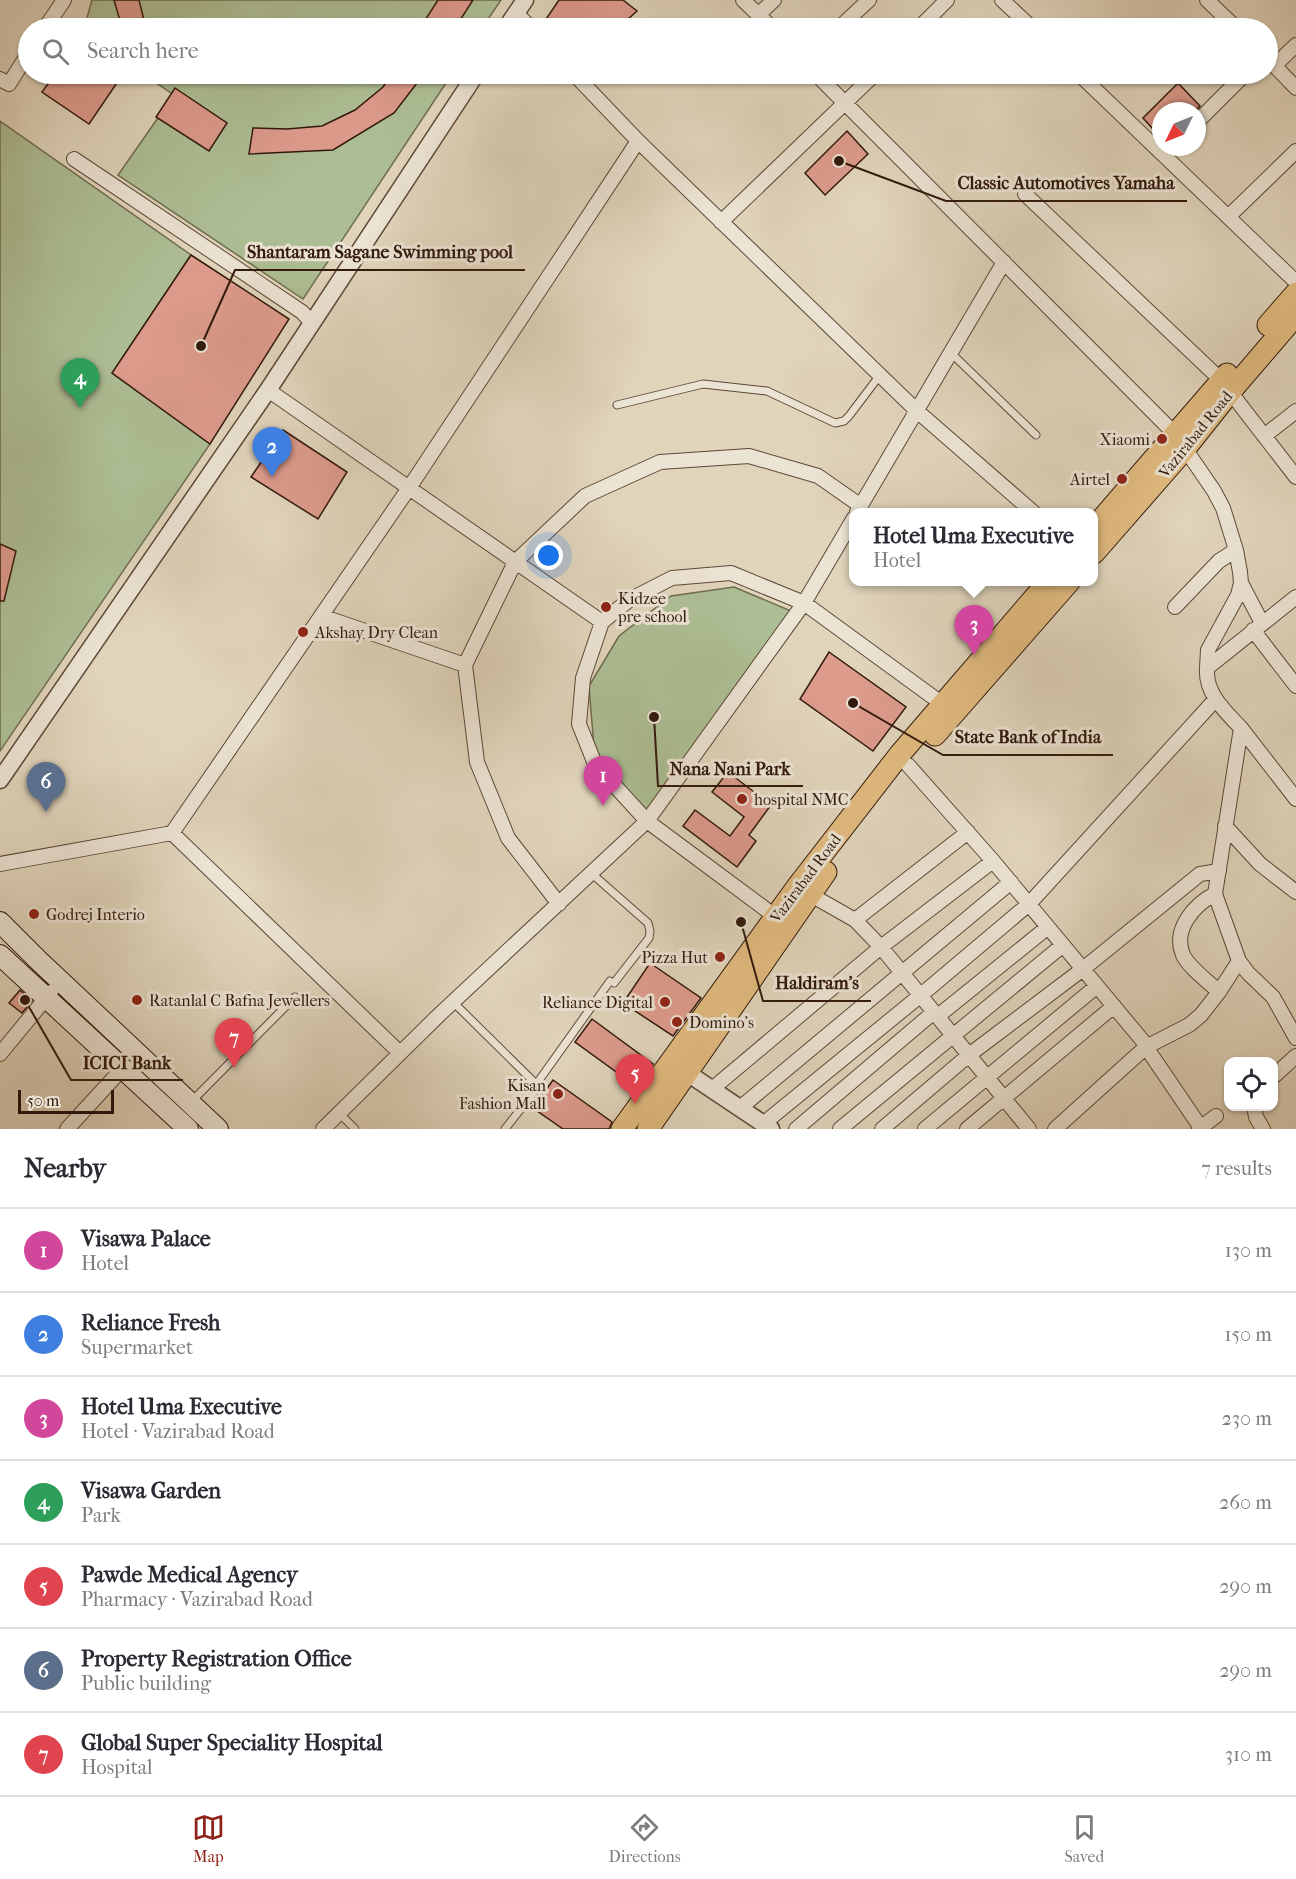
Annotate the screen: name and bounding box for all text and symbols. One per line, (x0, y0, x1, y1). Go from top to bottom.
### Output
search box (18, 18, 1278, 84)
icon: search (39, 35, 72, 68)
text: Search here (87, 38, 199, 64)
north arrow (1152, 102, 1206, 156)
callout: Classic Automotives Yamaha (946, 165, 1187, 201)
text: Classic Automotives Yamaha (957, 173, 1175, 194)
callout: Shantaram Sagane Swimming pool (235, 234, 525, 270)
text: Shantaram Sagane Swimming pool (247, 242, 514, 263)
pin: 4 (60, 358, 100, 408)
street label: Vazirabad Road (1154, 387, 1236, 482)
pin: 2 (252, 428, 292, 477)
place label: Xiaomi (1099, 430, 1150, 449)
marker: Xiaomi (1155, 432, 1169, 446)
place label: Airtel (1069, 470, 1111, 489)
marker: Airtel (1115, 472, 1129, 486)
popup (849, 508, 1098, 586)
text: Hotel Uma Executive (873, 523, 1074, 549)
your location (534, 541, 563, 570)
text: Hotel (873, 549, 921, 572)
place label: Kidzee pre school (617, 589, 688, 626)
marker: Kidzee pre school (599, 600, 613, 614)
pin: 3 (954, 606, 994, 655)
place label: Akshay Dry Clean (314, 623, 439, 642)
marker: Akshay Dry Clean (296, 625, 310, 639)
callout: State Bank of India (943, 719, 1113, 755)
text: State Bank of India (955, 727, 1102, 748)
callout: Nana Nani Park (658, 750, 803, 786)
pin: 1 (584, 756, 622, 806)
text: Nana Nani Park (669, 759, 791, 780)
pin: 6 (26, 762, 66, 812)
place label: hospital NMC (754, 790, 849, 809)
marker: hospital NMC (735, 792, 749, 806)
street label: Vazirabad Road (765, 830, 845, 927)
place label: Godrej Interio (46, 905, 145, 924)
marker: Godrej Interio (27, 907, 41, 921)
place label: Pizza Hut (641, 948, 708, 967)
marker: Pizza Hut (713, 950, 727, 964)
callout: Haldiram's (763, 965, 871, 1001)
text: Haldiram's (775, 973, 859, 994)
place label: Ratanlal C Bafna Jewellers (149, 991, 330, 1010)
marker: Ratanlal C Bafna Jewellers (130, 993, 144, 1007)
place label: Reliance Digital (542, 993, 654, 1012)
marker: Reliance Digital (658, 995, 672, 1009)
place label: Domino's (689, 1013, 754, 1032)
marker: Domino's (670, 1015, 684, 1029)
pin: 7 (214, 1018, 254, 1068)
callout: ICICI Bank (71, 1044, 183, 1080)
text: ICICI Bank (83, 1053, 172, 1074)
pin: 5 (616, 1054, 654, 1104)
map controls (1224, 1057, 1278, 1111)
button: locate (1224, 1057, 1278, 1111)
place label: Kisan Fashion Mall (459, 1076, 547, 1113)
scale bar (18, 1087, 114, 1114)
marker: Kisan Fashion Mall (551, 1087, 565, 1101)
text: 50 m (27, 1091, 59, 1110)
text: Nearby (24, 1153, 106, 1184)
text: 7 results (1201, 1157, 1272, 1180)
text: Visawa Palace (81, 1226, 211, 1252)
text: 1 (40, 1239, 47, 1262)
text: 130 m (1225, 1239, 1272, 1262)
text: Hotel (81, 1252, 129, 1275)
text: Reliance Fresh (81, 1310, 220, 1336)
text: 2 (38, 1323, 49, 1346)
text: 150 m (1224, 1323, 1272, 1346)
text: Supermarket (81, 1336, 193, 1359)
text: Hotel Uma Executive (81, 1394, 282, 1420)
text: 3 (39, 1407, 48, 1430)
text: 230 m (1222, 1407, 1272, 1430)
text: Hotel · Vazirabad Road (81, 1420, 275, 1443)
text: Visawa Garden (81, 1478, 221, 1504)
text: 4 (38, 1491, 49, 1514)
text: 260 m (1219, 1491, 1272, 1514)
text: Park (81, 1504, 121, 1527)
text: Pawde Medical Agency (81, 1562, 298, 1588)
text: 5 (39, 1575, 48, 1598)
text: 290 m (1219, 1575, 1272, 1598)
text: Pharmacy · Vazirabad Road (81, 1588, 313, 1611)
text: Property Registration Office (81, 1646, 352, 1672)
text: 6 (38, 1659, 49, 1682)
text: 290 m (1219, 1659, 1272, 1682)
text: Public building (81, 1672, 211, 1695)
text: Global Super Speciality Hospital (81, 1730, 383, 1756)
text: 7 (39, 1743, 48, 1766)
text: 310 m (1225, 1743, 1272, 1766)
text: Hospital (81, 1756, 153, 1779)
tab: Map (192, 1811, 225, 1866)
tab: Directions (609, 1811, 681, 1866)
tab: Saved (1064, 1811, 1104, 1866)

